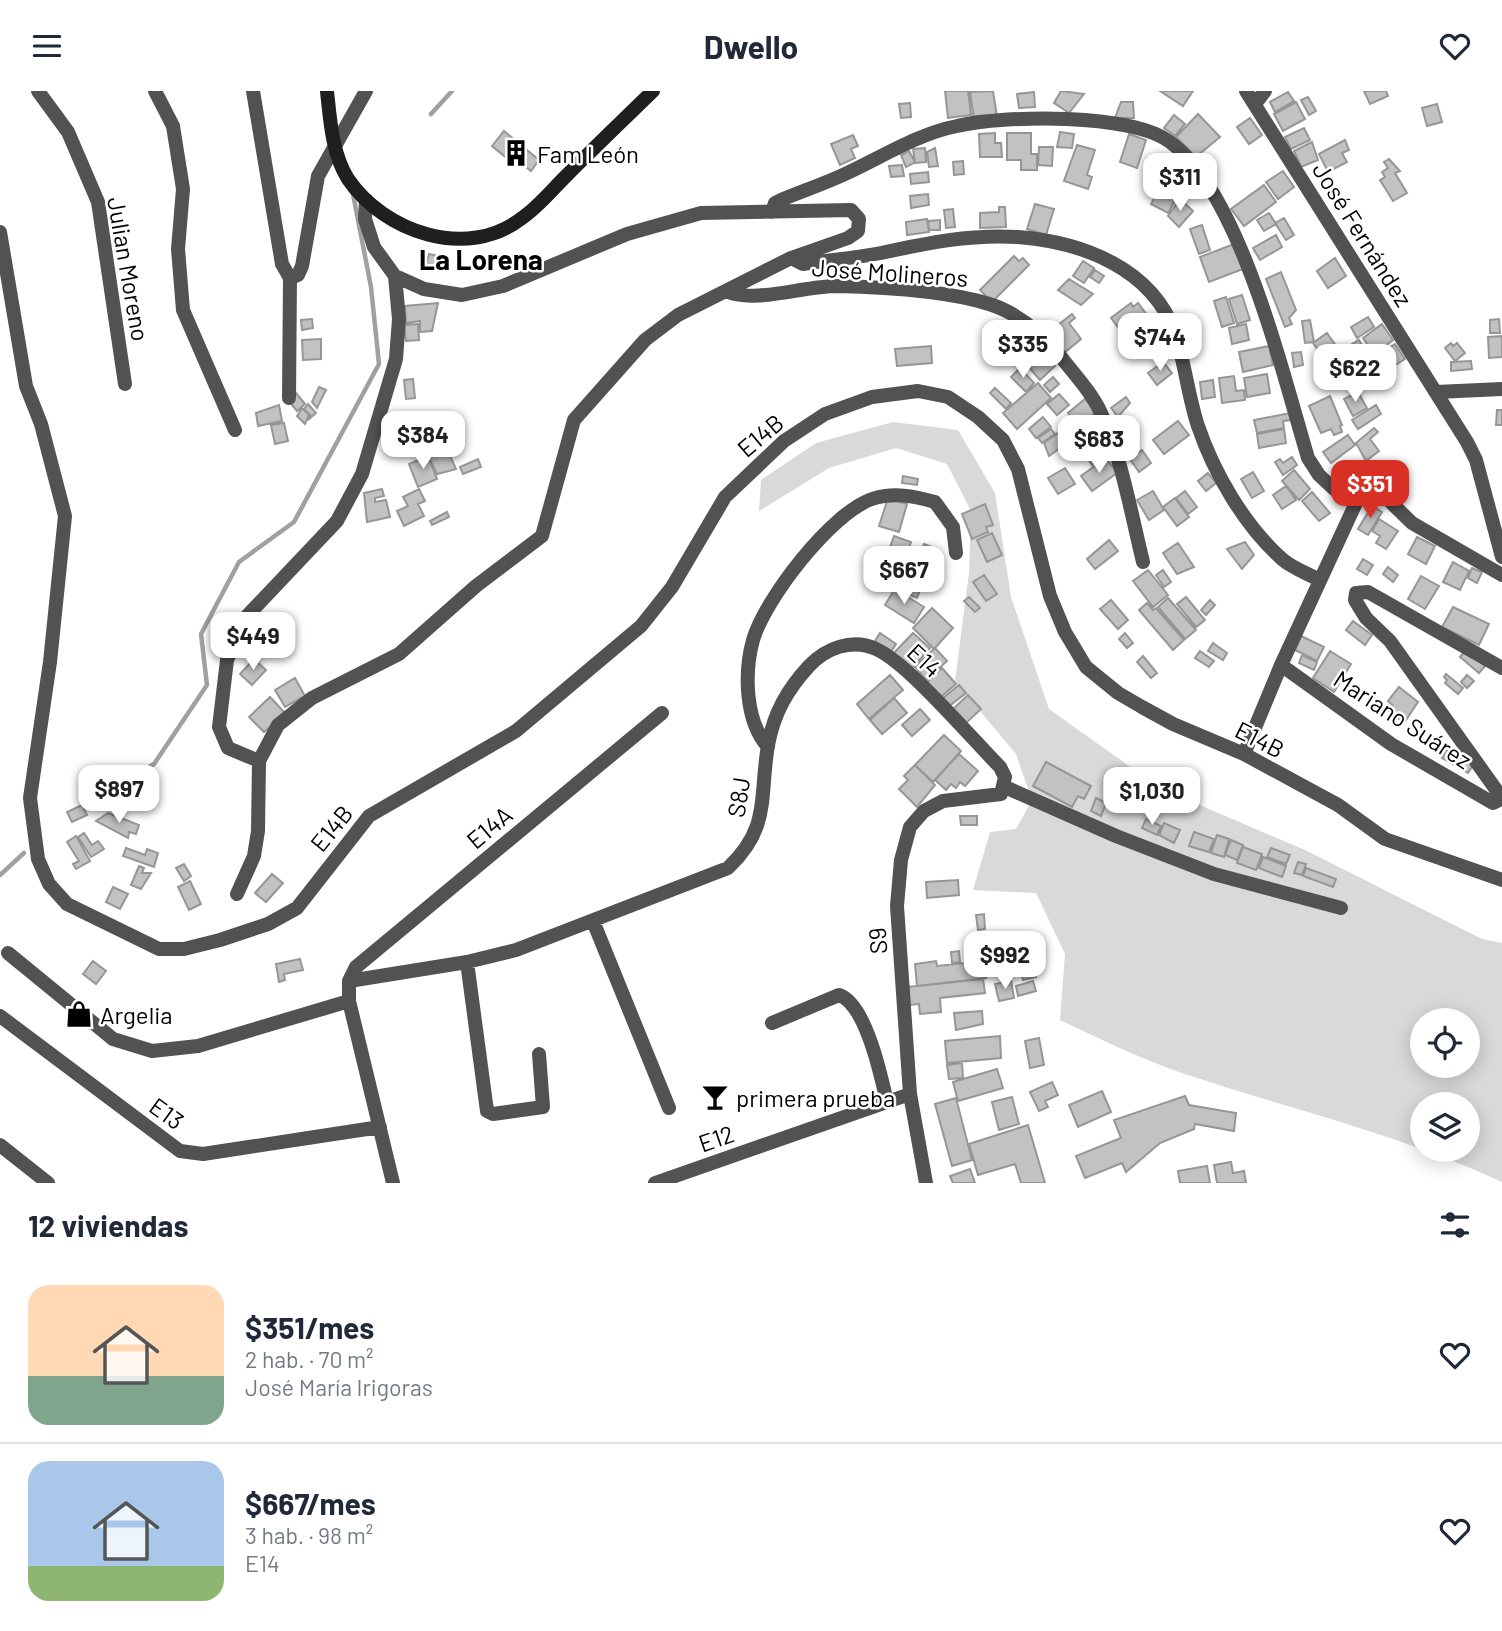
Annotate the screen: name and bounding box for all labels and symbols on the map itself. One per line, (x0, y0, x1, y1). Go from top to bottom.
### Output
building icon: Fam León (501, 138, 531, 168)
place label: Fam León (537, 139, 639, 168)
pin: $311 (1139, 153, 1221, 213)
street label: José Fernández (1307, 156, 1419, 312)
street label: Julian Moreno (102, 195, 156, 343)
district label: La Lorena (419, 242, 543, 276)
street label: José Molineros (811, 252, 969, 292)
pin: $744 (1119, 313, 1201, 373)
pin: $335 (982, 321, 1064, 380)
pin: $622 (1314, 345, 1396, 404)
street label: E14B (731, 407, 789, 463)
pin: $384 (382, 411, 464, 471)
pin: $683 (1058, 415, 1140, 475)
pin: $351 (1329, 461, 1411, 520)
pin: $667 (863, 547, 945, 606)
pin: $449 (212, 613, 294, 672)
street label: E14 (902, 637, 948, 683)
street label: Mariano Suárez (1329, 664, 1477, 774)
street label: E14B (1231, 714, 1289, 764)
pin: $897 (78, 765, 160, 825)
pin: $1,030 (1095, 767, 1209, 827)
street label: S8J (721, 775, 755, 819)
street label: E14B (304, 799, 358, 857)
street label: E14A (460, 800, 518, 854)
street label: S9 (862, 927, 892, 955)
pin: $992 (964, 932, 1046, 991)
shop icon: Argelia (64, 999, 94, 1029)
place label: Argelia (100, 1000, 173, 1029)
bar icon: primera prueba (700, 1082, 730, 1112)
place label: primera prueba (736, 1083, 895, 1112)
street label: E13 (144, 1091, 190, 1135)
street label: E12 (694, 1118, 738, 1158)

